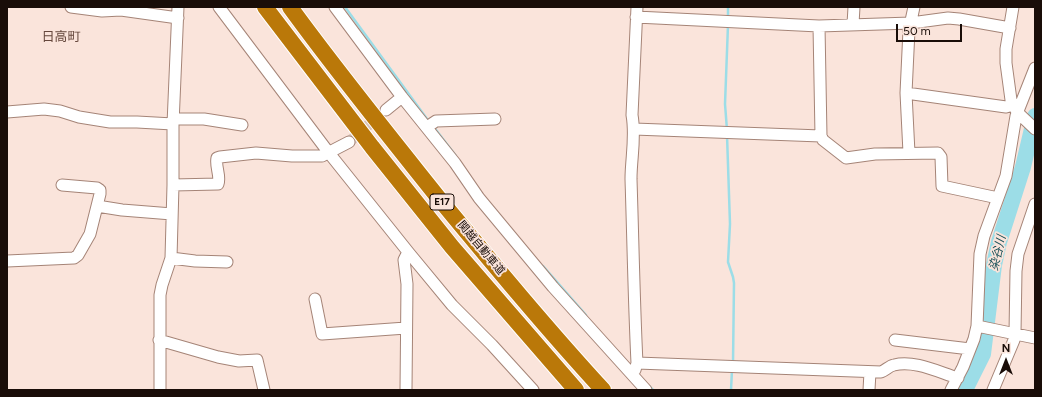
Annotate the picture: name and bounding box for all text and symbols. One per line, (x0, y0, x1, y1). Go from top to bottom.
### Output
scale bar (898, 16, 964, 42)
text: 50 m (903, 24, 931, 38)
district label: 日高町 (42, 29, 80, 45)
road number: E17 (430, 194, 454, 210)
street label: 関越自動車道 (455, 218, 507, 278)
water label: 染谷川 (987, 234, 1009, 272)
north arrow (986, 341, 1026, 381)
text: N (1002, 342, 1010, 355)

